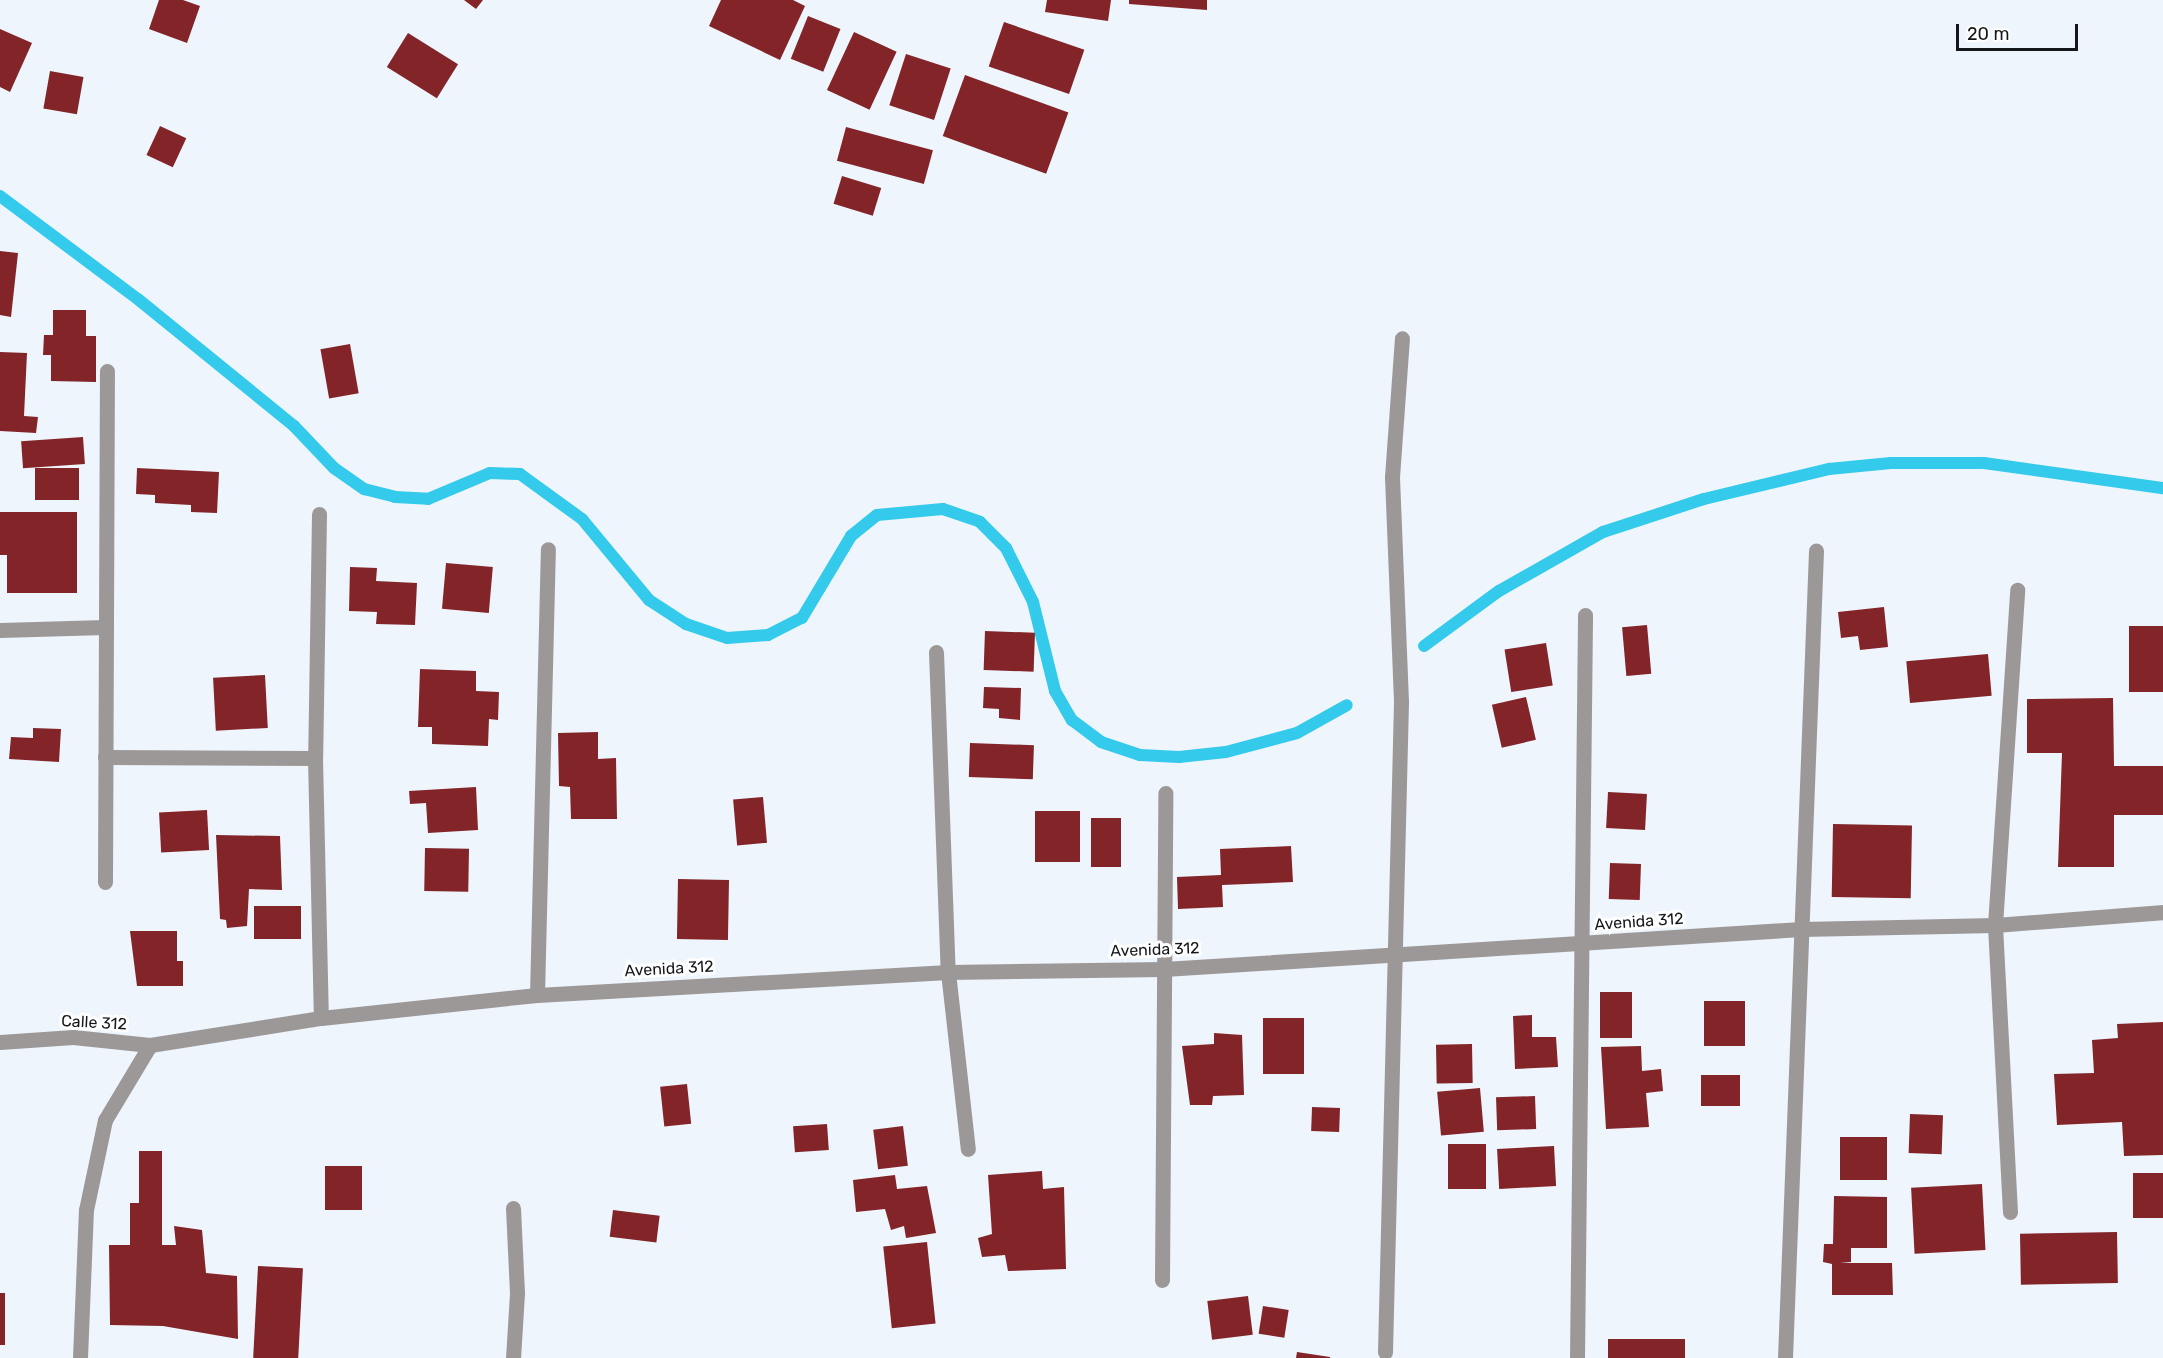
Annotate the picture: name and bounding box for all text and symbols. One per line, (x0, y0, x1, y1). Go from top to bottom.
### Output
scale bar (1959, 12, 2080, 50)
text: 20 m (1967, 23, 2009, 45)
street label: Avenida 312 (1594, 909, 1684, 935)
street label: Avenida 312 (1110, 939, 1200, 961)
street label: Avenida 312 (624, 957, 714, 981)
street label: Calle 312 (61, 1012, 127, 1034)

